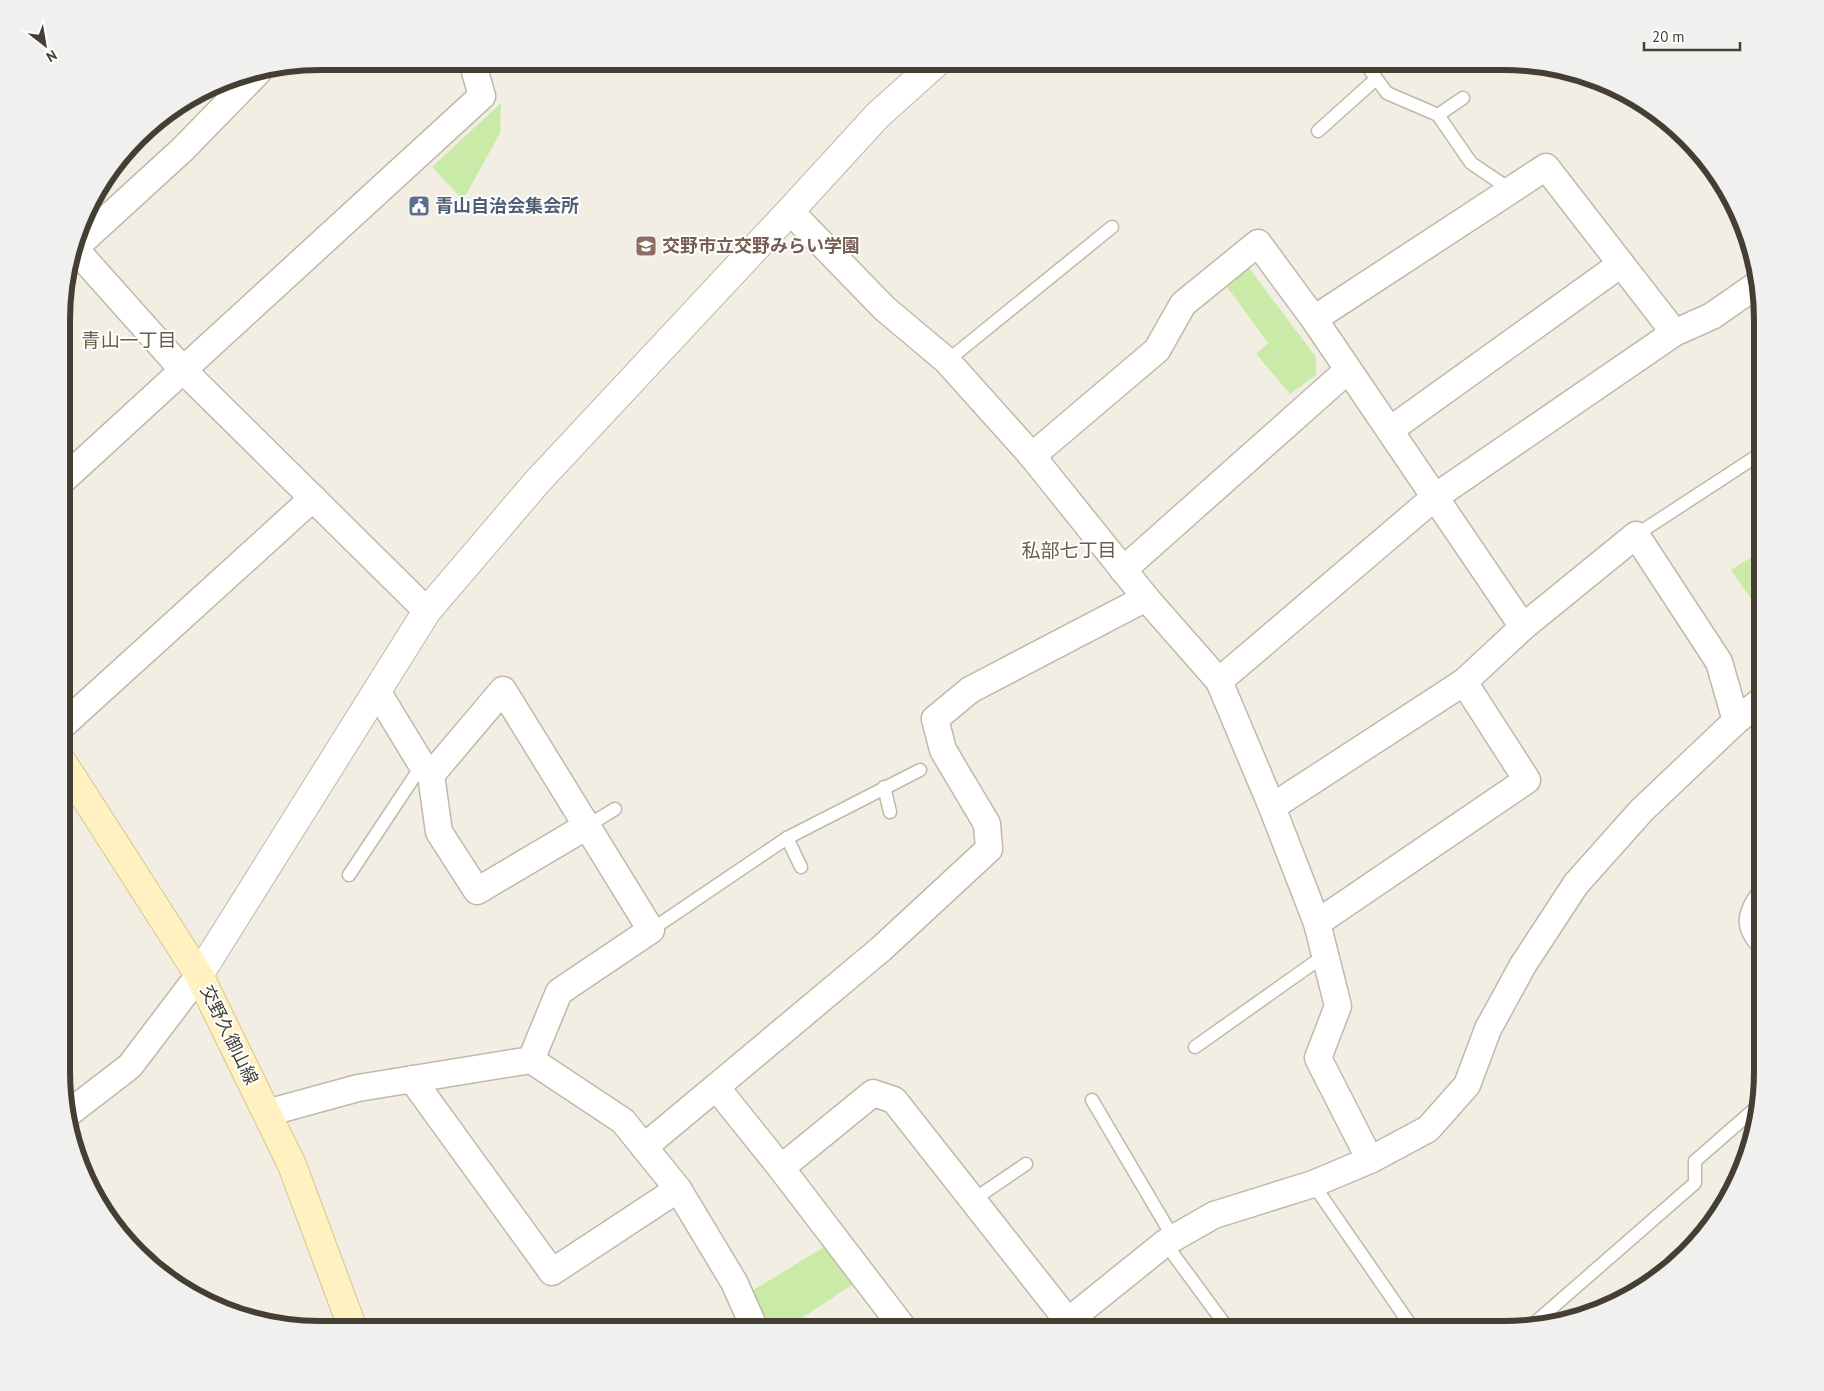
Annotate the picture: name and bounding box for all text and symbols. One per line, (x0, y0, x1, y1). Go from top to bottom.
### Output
north arrow (20, 20, 70, 70)
scale bar (1644, 20, 1740, 52)
text: 20 m (1652, 27, 1685, 46)
text: N (43, 46, 60, 66)
public building icon: 青山自治会集会所 (407, 194, 431, 218)
place label: 青山自治会集会所 (435, 194, 579, 217)
school or university icon: 交野市立交野みらい学園 (634, 234, 658, 258)
place label: 交野市立交野みらい学園 (662, 234, 860, 257)
district label: 青山一丁目 (81, 328, 177, 352)
district label: 私部七丁目 (1021, 538, 1117, 562)
street label: 交野久御山線 (195, 981, 263, 1088)

